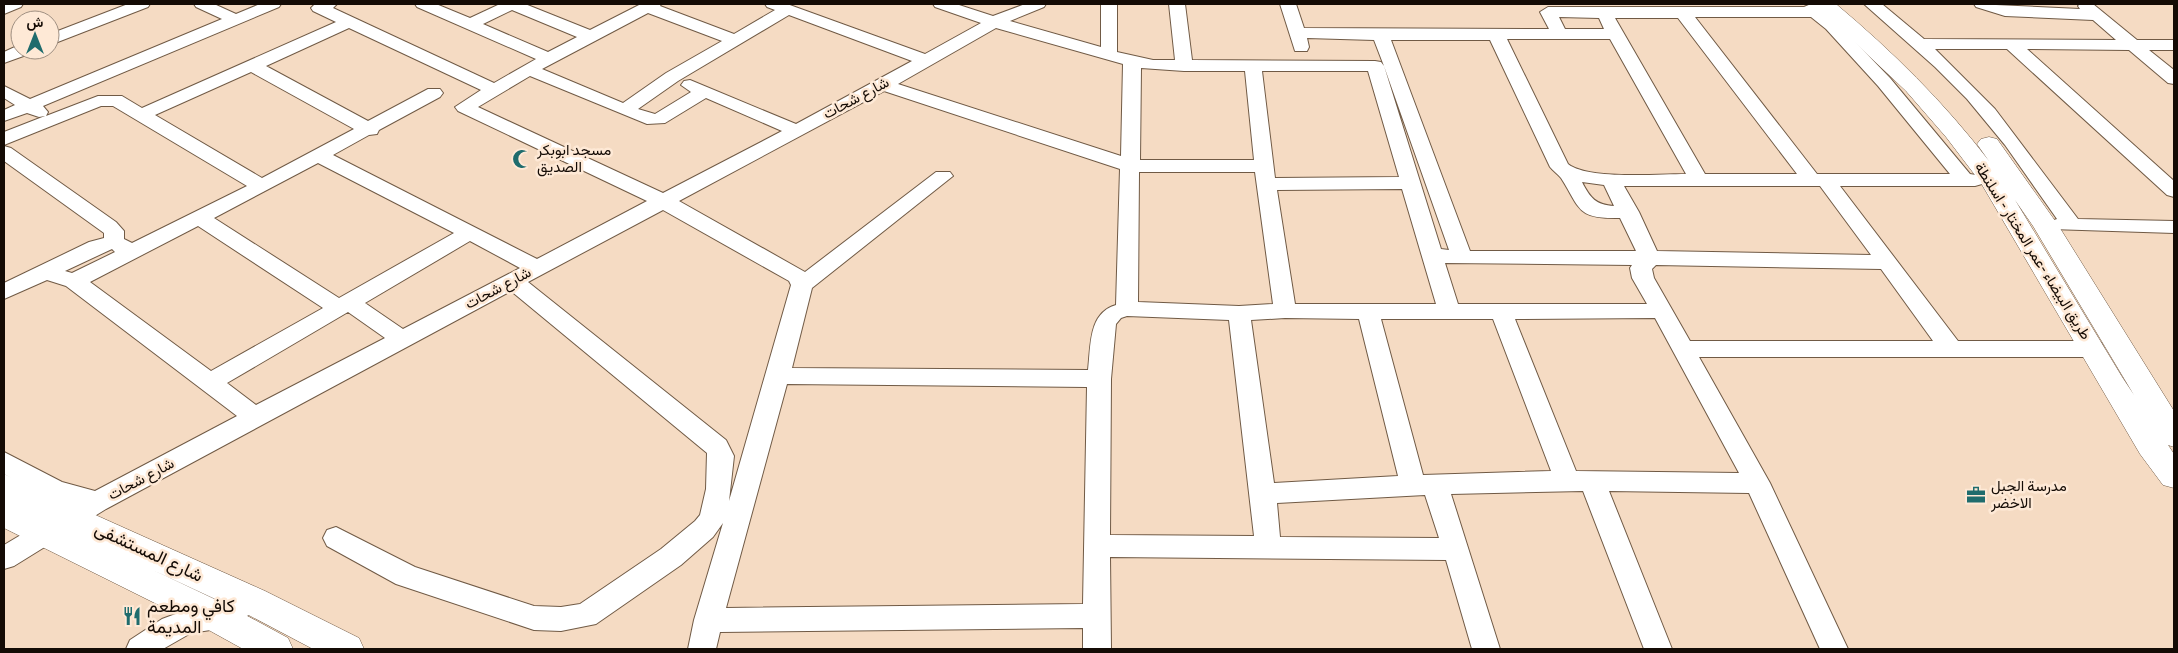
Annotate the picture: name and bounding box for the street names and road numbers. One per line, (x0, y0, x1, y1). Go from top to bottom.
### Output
street label: شارع شحات (818, 69, 893, 125)
street label: طريق البيضاء -عمر المختار - اسلنطة (1970, 157, 2099, 344)
street label: شارع شحات (460, 259, 535, 315)
street label: شارع شحات (103, 450, 178, 506)
street label: شارع المستشفى (91, 514, 208, 588)

